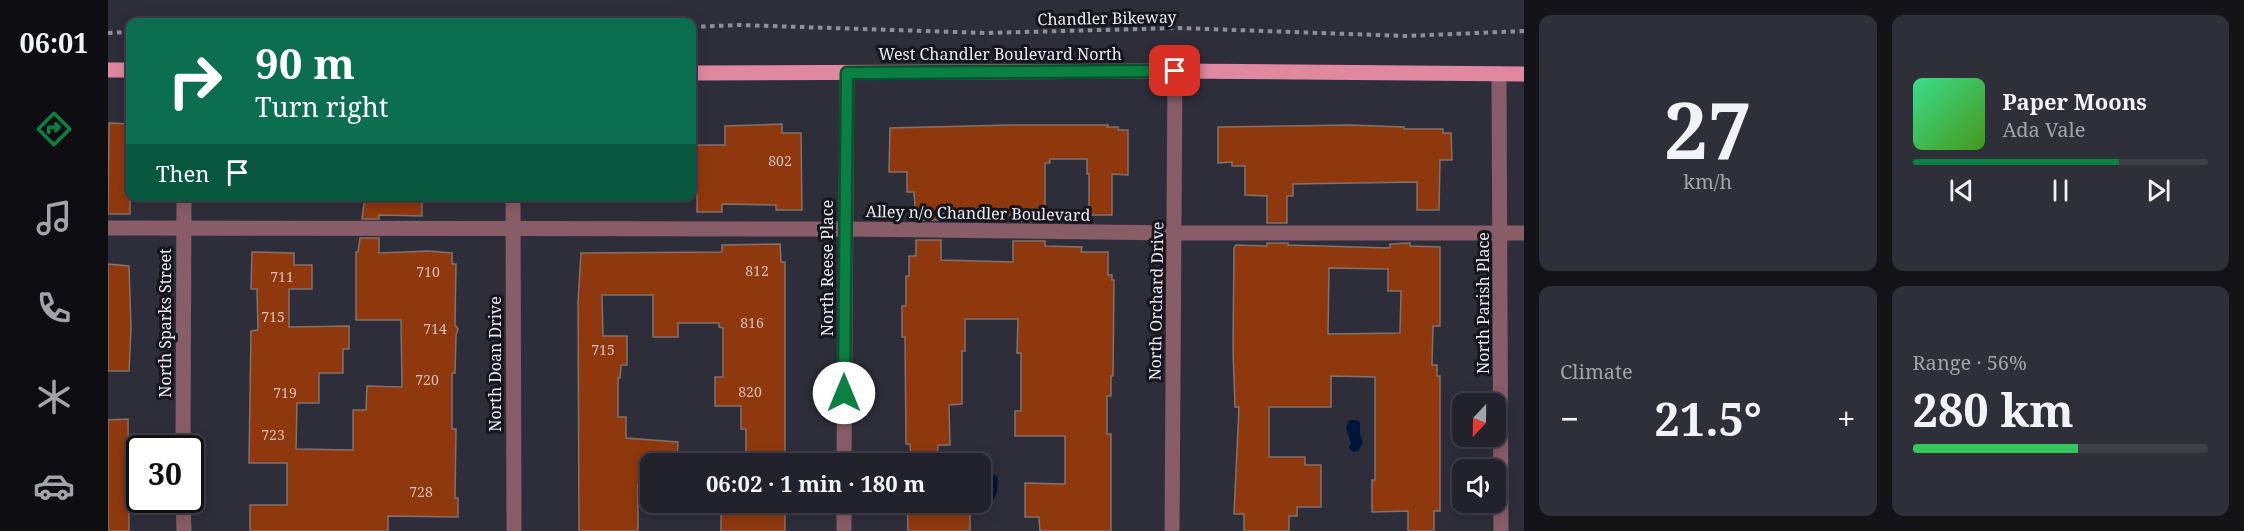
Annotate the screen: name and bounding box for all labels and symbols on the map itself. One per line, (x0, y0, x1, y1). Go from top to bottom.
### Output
street label: Chandler Bikeway (1037, 6, 1178, 30)
street label: West Chandler Boulevard North (878, 43, 1122, 65)
pin (1149, 45, 1200, 96)
house number: 802 (768, 151, 792, 170)
street label: North Reese Place (816, 200, 838, 336)
street label: Alley n/o Chandler Boulevard (866, 200, 1091, 226)
street label: North Orchard Drive (1144, 221, 1168, 381)
street label: North Parish Place (1472, 232, 1494, 374)
street label: North Sparks Street (154, 248, 176, 398)
house number: 812 (745, 261, 769, 280)
house number: 710 (416, 262, 440, 281)
house number: 711 (270, 267, 294, 286)
street label: North Doan Drive (484, 296, 506, 432)
house number: 715 (261, 307, 285, 326)
house number: 816 (740, 313, 764, 332)
house number: 714 (423, 319, 447, 338)
house number: 715 (591, 340, 615, 359)
position arrow (812, 361, 876, 425)
house number: 720 (415, 370, 439, 389)
house number: 820 (738, 382, 762, 401)
house number: 719 (273, 383, 297, 402)
north arrow (1452, 393, 1506, 447)
house number: 723 (261, 425, 285, 444)
speed limit sign: 30 (126, 435, 204, 513)
house number: 728 (409, 482, 433, 501)

